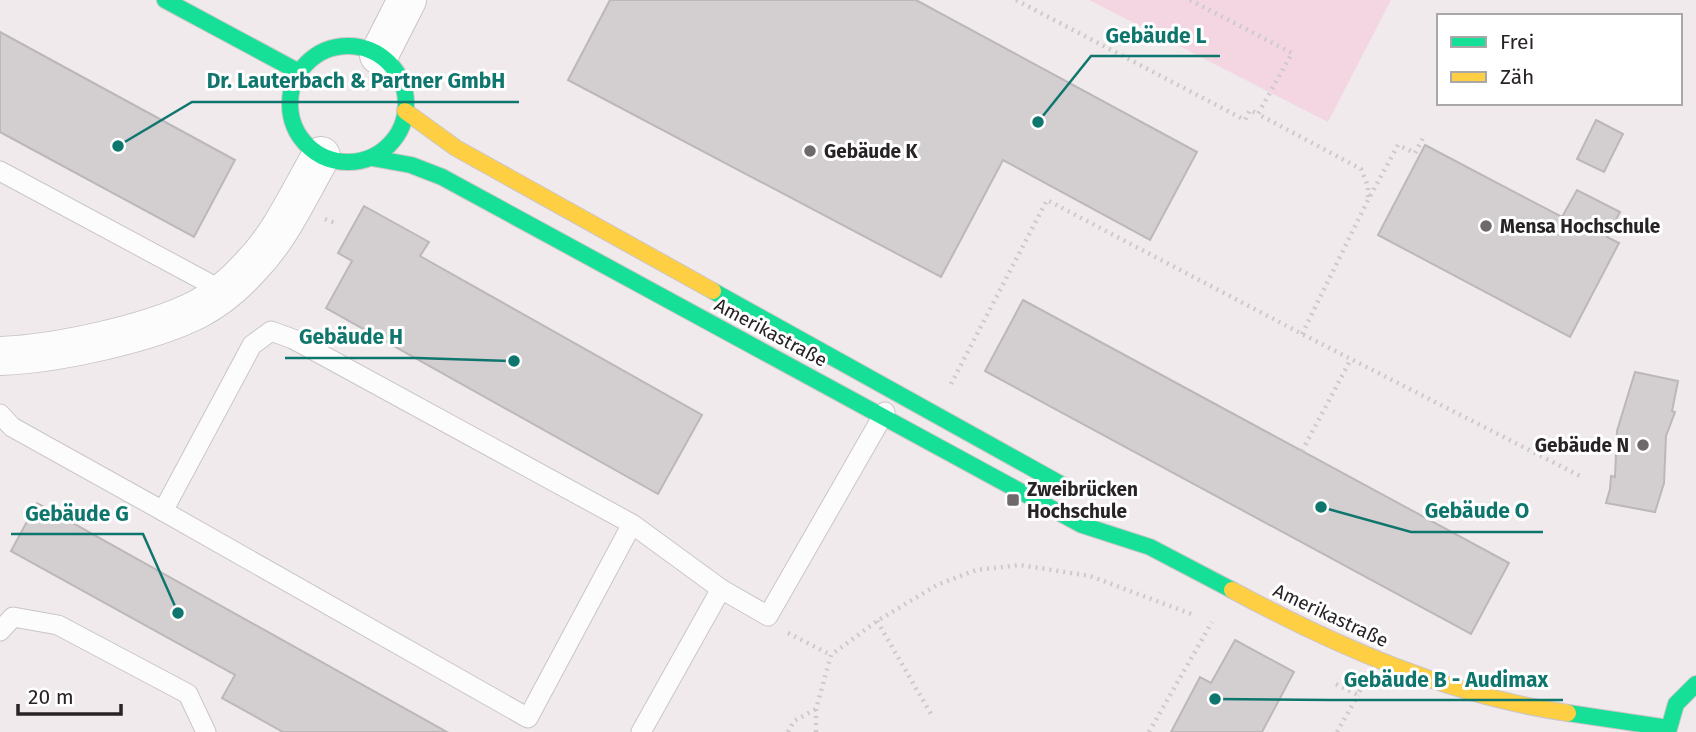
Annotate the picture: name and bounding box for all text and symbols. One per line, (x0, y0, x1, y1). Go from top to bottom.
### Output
callout: Gebäude L (1091, 14, 1220, 56)
legend (1437, 14, 1682, 105)
text: Gebäude L (1106, 23, 1207, 49)
text: Frei (1500, 29, 1534, 55)
callout: Dr. Lauterbach & Partner GmbH (192, 60, 519, 102)
text: Zäh (1500, 64, 1534, 90)
text: Dr. Lauterbach & Partner GmbH (207, 68, 505, 94)
place label: Gebäude K (824, 140, 919, 163)
marker: Gebäude K (802, 143, 818, 159)
place label: Mensa Hochschule (1500, 215, 1660, 238)
marker: Mensa Hochschule (1478, 218, 1494, 234)
street label: Amerikastraße (711, 293, 831, 372)
callout: Gebäude H (285, 316, 417, 358)
text: Gebäude H (299, 324, 403, 350)
place label: Gebäude N (1535, 434, 1629, 457)
marker: Gebäude N (1635, 437, 1651, 453)
place label: Zweibrücken Hochschule (1027, 478, 1138, 523)
callout: Gebäude O (1411, 490, 1543, 532)
callout: Gebäude G (11, 492, 143, 534)
marker: Zweibrücken Hochschule (1005, 492, 1021, 508)
text: Gebäude O (1425, 498, 1529, 524)
text: Gebäude G (25, 501, 129, 527)
street label: Amerikastraße (1270, 579, 1392, 652)
callout: Gebäude B - Audimax (1330, 658, 1563, 700)
text: Gebäude B - Audimax (1344, 667, 1549, 693)
scale bar (18, 672, 121, 716)
text: 20 m (28, 684, 74, 710)

